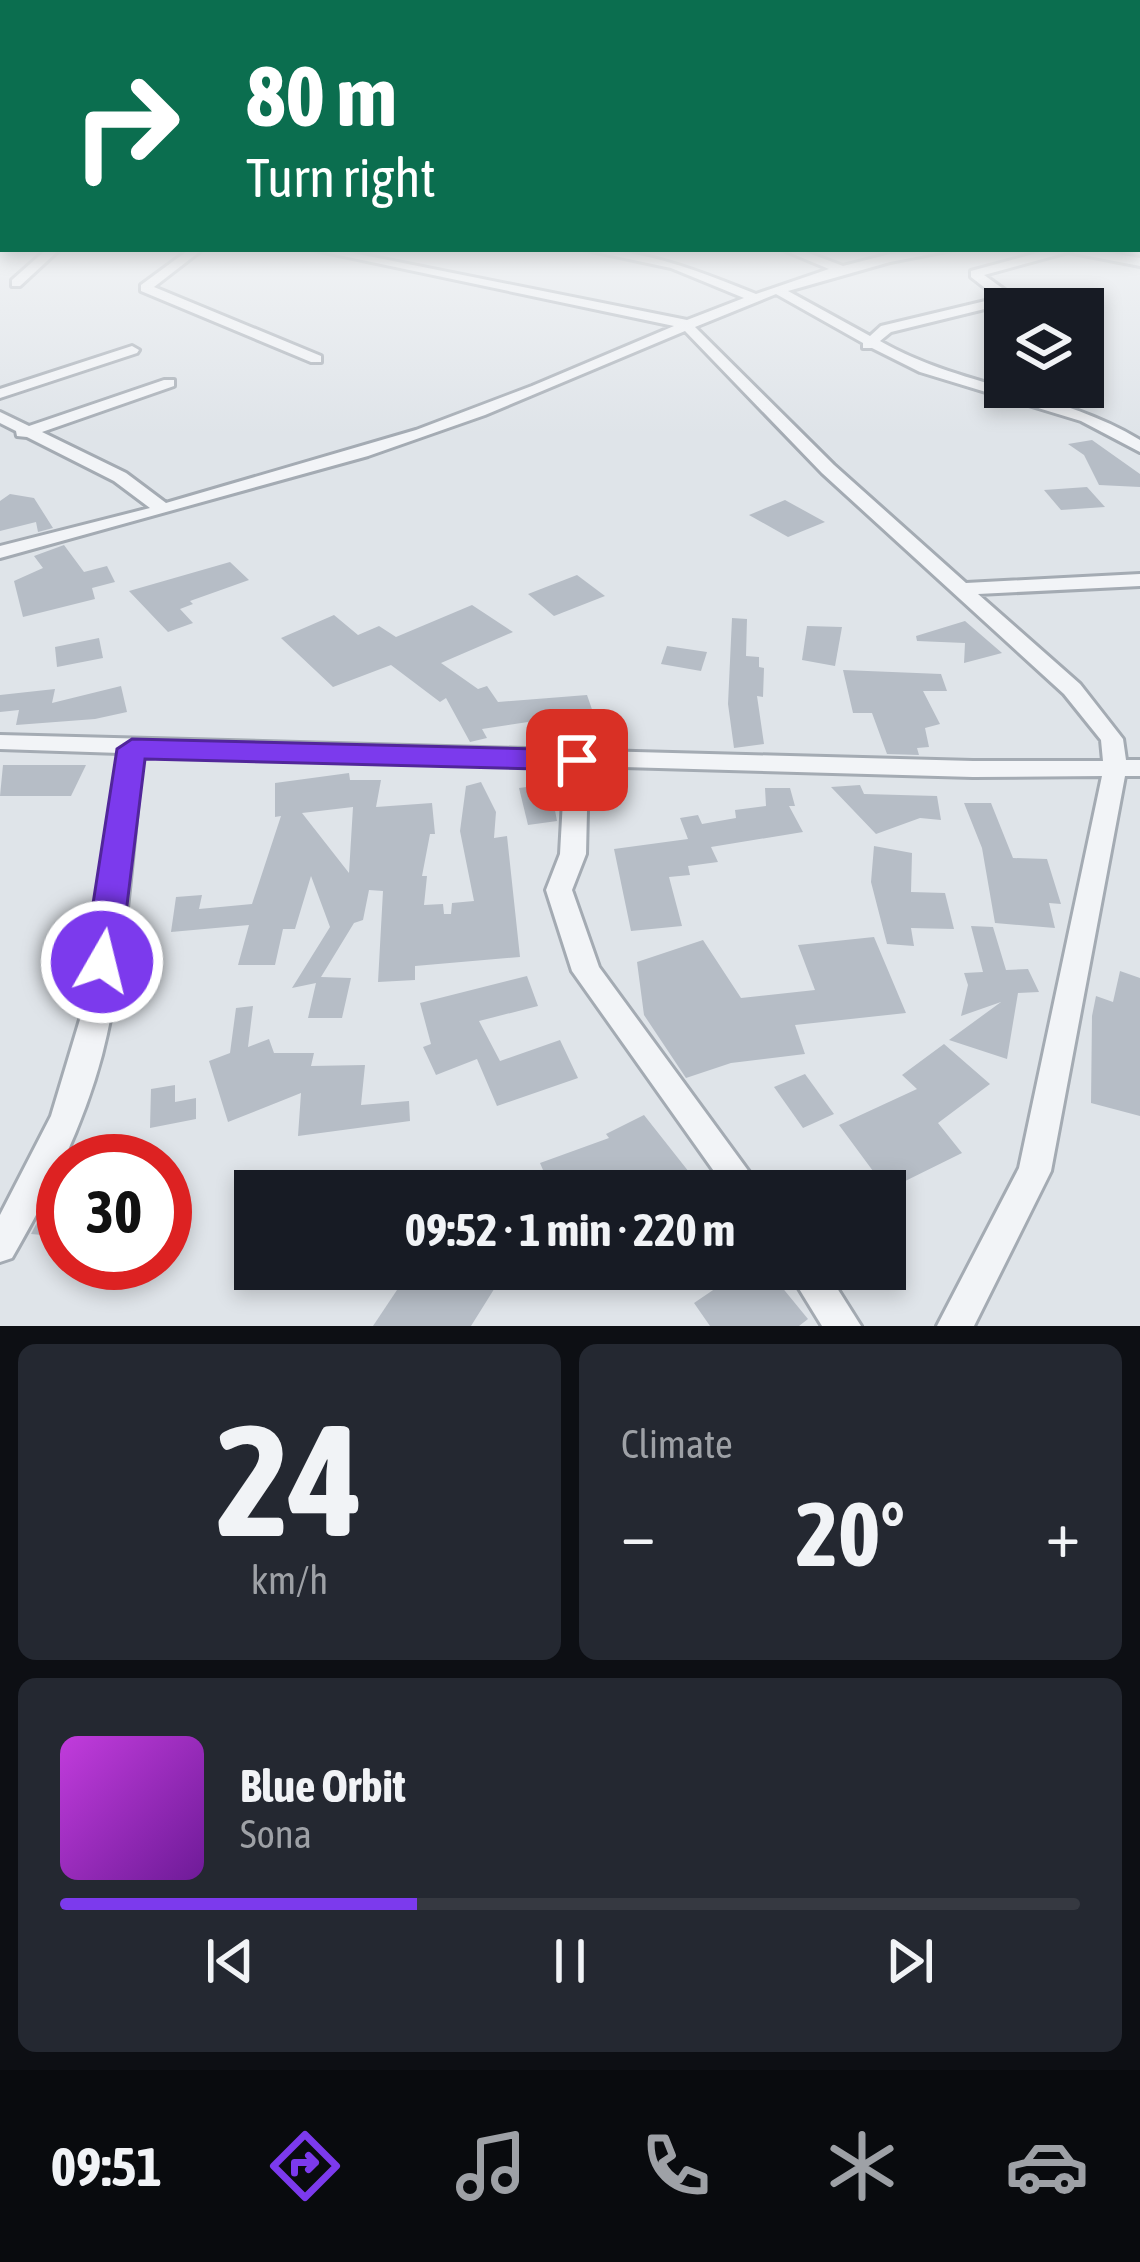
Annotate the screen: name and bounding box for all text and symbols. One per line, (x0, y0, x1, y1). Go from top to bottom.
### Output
icon: right (48, 48, 204, 204)
text: 80 m (246, 48, 397, 144)
text: Turn right (246, 147, 436, 208)
map controls (984, 288, 1104, 408)
button: layers (984, 288, 1104, 408)
pin (526, 709, 628, 811)
icon: arrive (544, 727, 610, 793)
position arrow (39, 899, 165, 1025)
speed limit sign: 30 (36, 1134, 192, 1290)
text: 09:52 · 1 min · 220 m (405, 1204, 735, 1256)
text: 24 (216, 1390, 363, 1569)
text: Climate (621, 1422, 733, 1466)
text: 20° (796, 1482, 905, 1585)
text: − (621, 1495, 655, 1571)
text: + (1046, 1495, 1080, 1571)
text: km/h (251, 1558, 328, 1602)
text: Blue Orbit (240, 1760, 406, 1812)
text: Sona (240, 1812, 312, 1856)
icon: previous (197, 1928, 263, 1994)
icon: pause (537, 1928, 603, 1994)
icon: next (877, 1928, 943, 1994)
icon: directions (263, 2124, 347, 2208)
icon: music (449, 2124, 533, 2208)
icon: phone (634, 2124, 718, 2208)
icon: climate (820, 2124, 904, 2208)
icon: car (1005, 2124, 1089, 2208)
text: 09:51 (51, 2136, 162, 2197)

